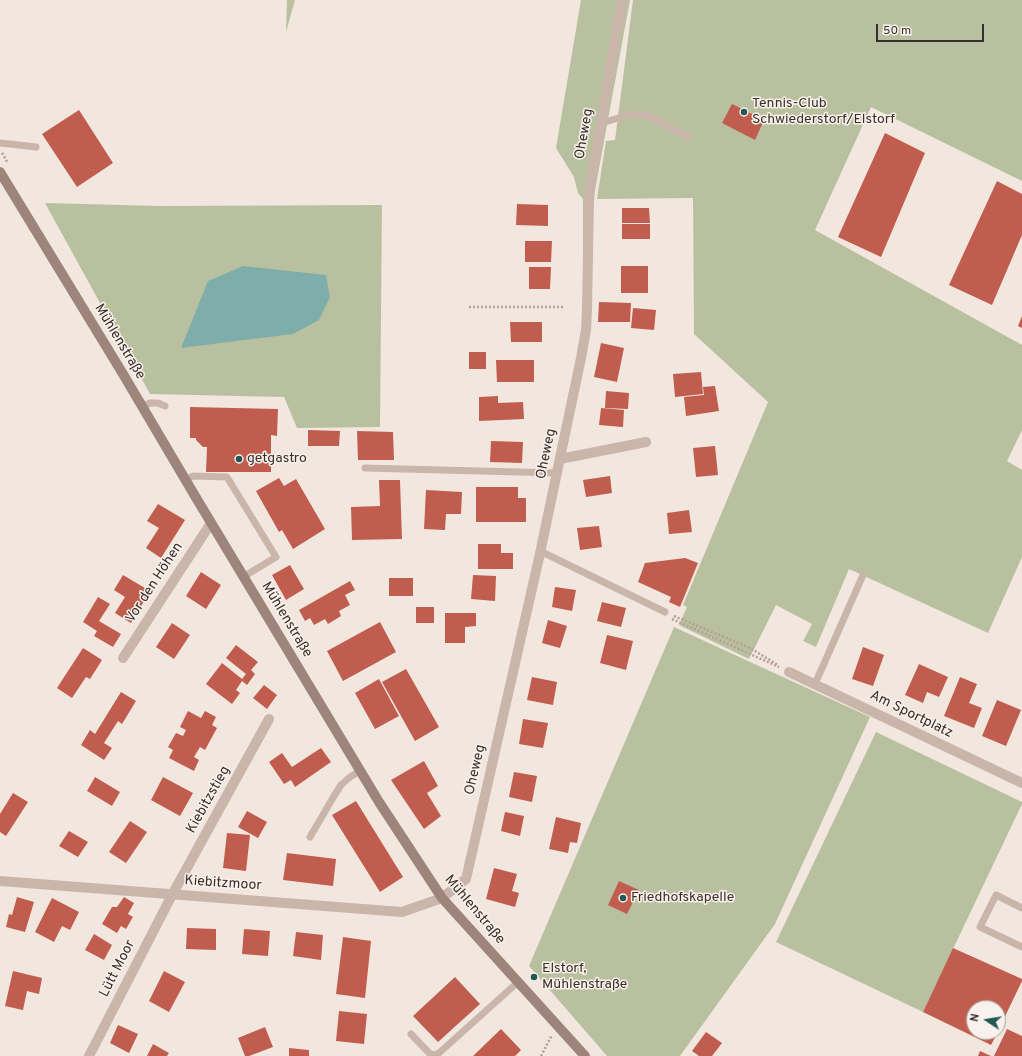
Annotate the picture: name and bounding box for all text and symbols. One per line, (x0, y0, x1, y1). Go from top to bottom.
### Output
scale bar (878, 16, 986, 42)
text: 50 m (883, 23, 911, 39)
place label: Tennis-Club Schwiederstorf/Elstorf (752, 96, 895, 128)
street label: Oheweg (572, 107, 598, 161)
marker: Tennis-Club Schwiederstorf/Elstorf (739, 107, 749, 117)
street label: Mühlenstraße (90, 301, 148, 383)
street label: Oheweg (533, 427, 561, 481)
place label: getgastro (247, 451, 307, 467)
marker: getgastro (234, 454, 244, 464)
street label: Vor den Höhen (123, 540, 187, 626)
street label: Mühlenstraße (257, 579, 315, 661)
street label: Am Sportplatz (867, 688, 955, 742)
street label: Oheweg (462, 743, 490, 797)
street label: Kiebitzstieg (184, 763, 234, 837)
street label: Mühlenstraße (440, 872, 508, 948)
street label: Kiebitzmoor (184, 873, 262, 895)
place label: Friedhofskapelle (631, 890, 734, 906)
marker: Friedhofskapelle (618, 893, 628, 903)
street label: Lütt Moor (96, 938, 140, 1000)
place label: Elstorf, Mühlenstraße (542, 961, 627, 994)
marker: Elstorf, Mühlenstraße (529, 972, 539, 982)
north arrow (966, 1000, 1006, 1040)
text: N (968, 1012, 983, 1023)

